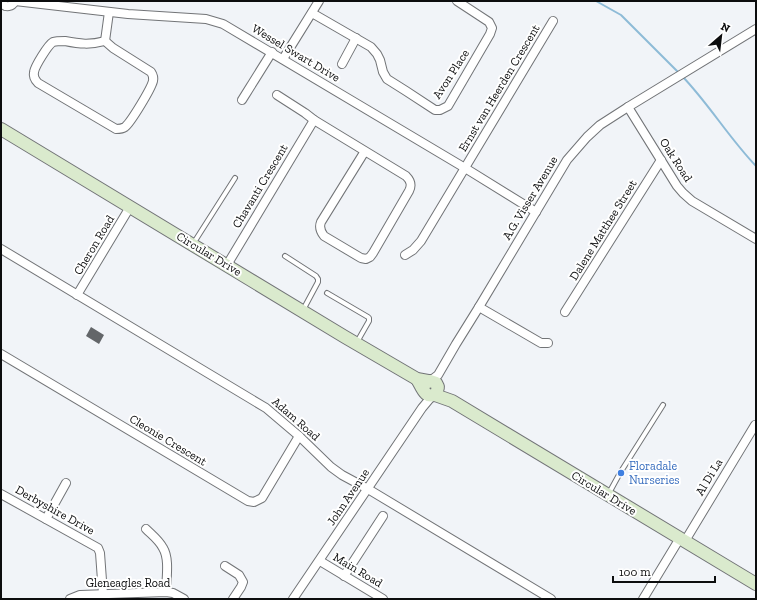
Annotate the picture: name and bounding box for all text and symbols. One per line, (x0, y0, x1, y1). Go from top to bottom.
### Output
north arrow (701, 16, 741, 56)
text: N (719, 20, 733, 36)
street label: Wessel Swart Drive (249, 21, 343, 85)
street label: Ernst van Heerden Crescent (455, 21, 543, 154)
street label: Avon Place (430, 46, 472, 101)
street label: Oak Road (657, 136, 696, 185)
street label: Chavanti Crescent (229, 141, 291, 231)
street label: A.G. Visser Avenue (499, 153, 561, 242)
street label: Dalene Matthee Street (566, 177, 640, 283)
street label: Cheron Road (71, 212, 117, 277)
street label: Circular Drive (174, 229, 244, 279)
street label: Adam Road (269, 394, 323, 444)
street label: Cleonie Crescent (127, 411, 210, 469)
street label: Al Di La (693, 456, 726, 498)
place label: Floradale Nurseries (629, 459, 680, 487)
street label: John Avenue (324, 466, 372, 528)
street label: Circular Drive (569, 468, 639, 518)
marker: Floradale Nurseries (616, 468, 626, 478)
street label: Derbyshire Drive (13, 482, 97, 538)
street label: Main Road (331, 550, 386, 590)
scale bar (613, 558, 715, 584)
text: 100 m (619, 565, 651, 579)
street label: Gleneagles Road (86, 576, 171, 590)

